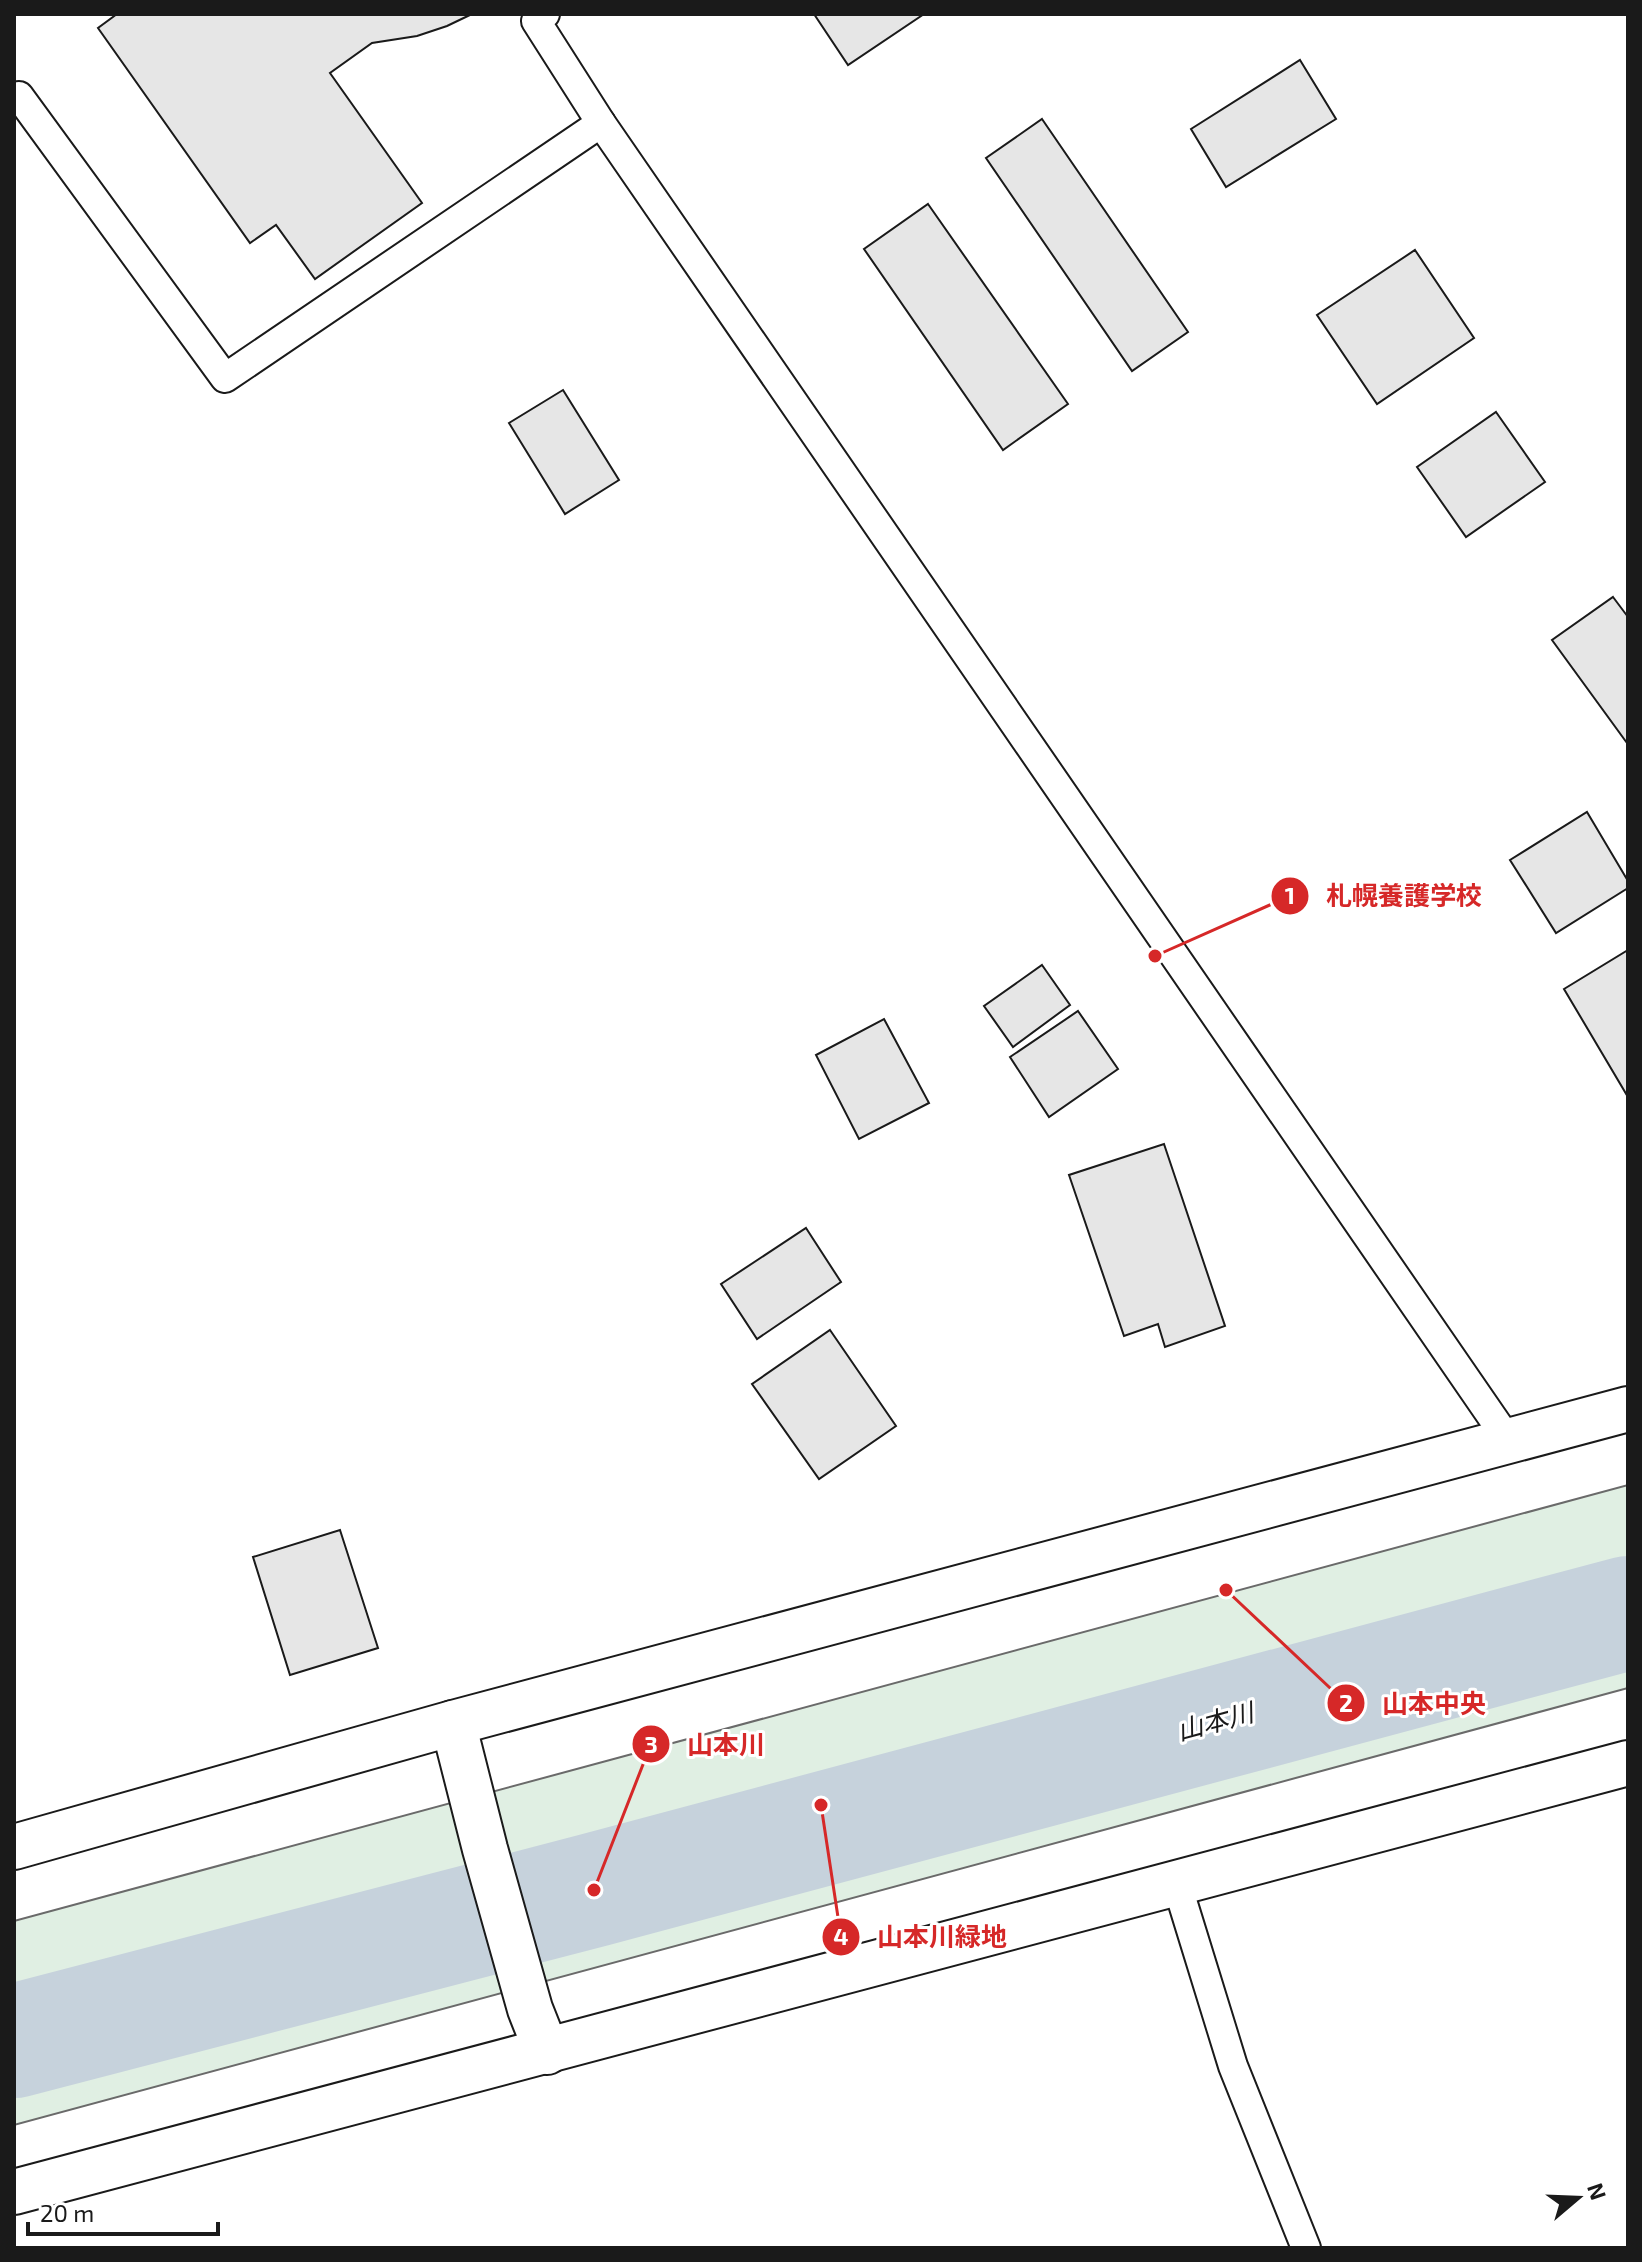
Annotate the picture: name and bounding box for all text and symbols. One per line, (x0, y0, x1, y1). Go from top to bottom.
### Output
callout: 札幌養護学校 (1270, 871, 1498, 921)
text: 札幌養護学校 (1326, 879, 1482, 910)
text: 1 (1285, 880, 1295, 909)
callout: 山本中央 (1326, 1678, 1502, 1728)
text: 山本中央 (1382, 1687, 1486, 1718)
text: 2 (1339, 1688, 1353, 1717)
water label: 山本川 (1173, 1695, 1259, 1746)
callout: 山本川 (631, 1719, 781, 1769)
text: 山本川 (687, 1728, 765, 1759)
text: 3 (644, 1729, 658, 1758)
callout: 山本川緑地 (821, 1912, 1023, 1962)
text: 山本川緑地 (877, 1920, 1007, 1951)
text: 4 (833, 1921, 849, 1950)
north arrow (1538, 2158, 1618, 2238)
text: N (1583, 2179, 1613, 2203)
scale bar (28, 2186, 218, 2236)
text: 20 m (40, 2198, 94, 2227)

